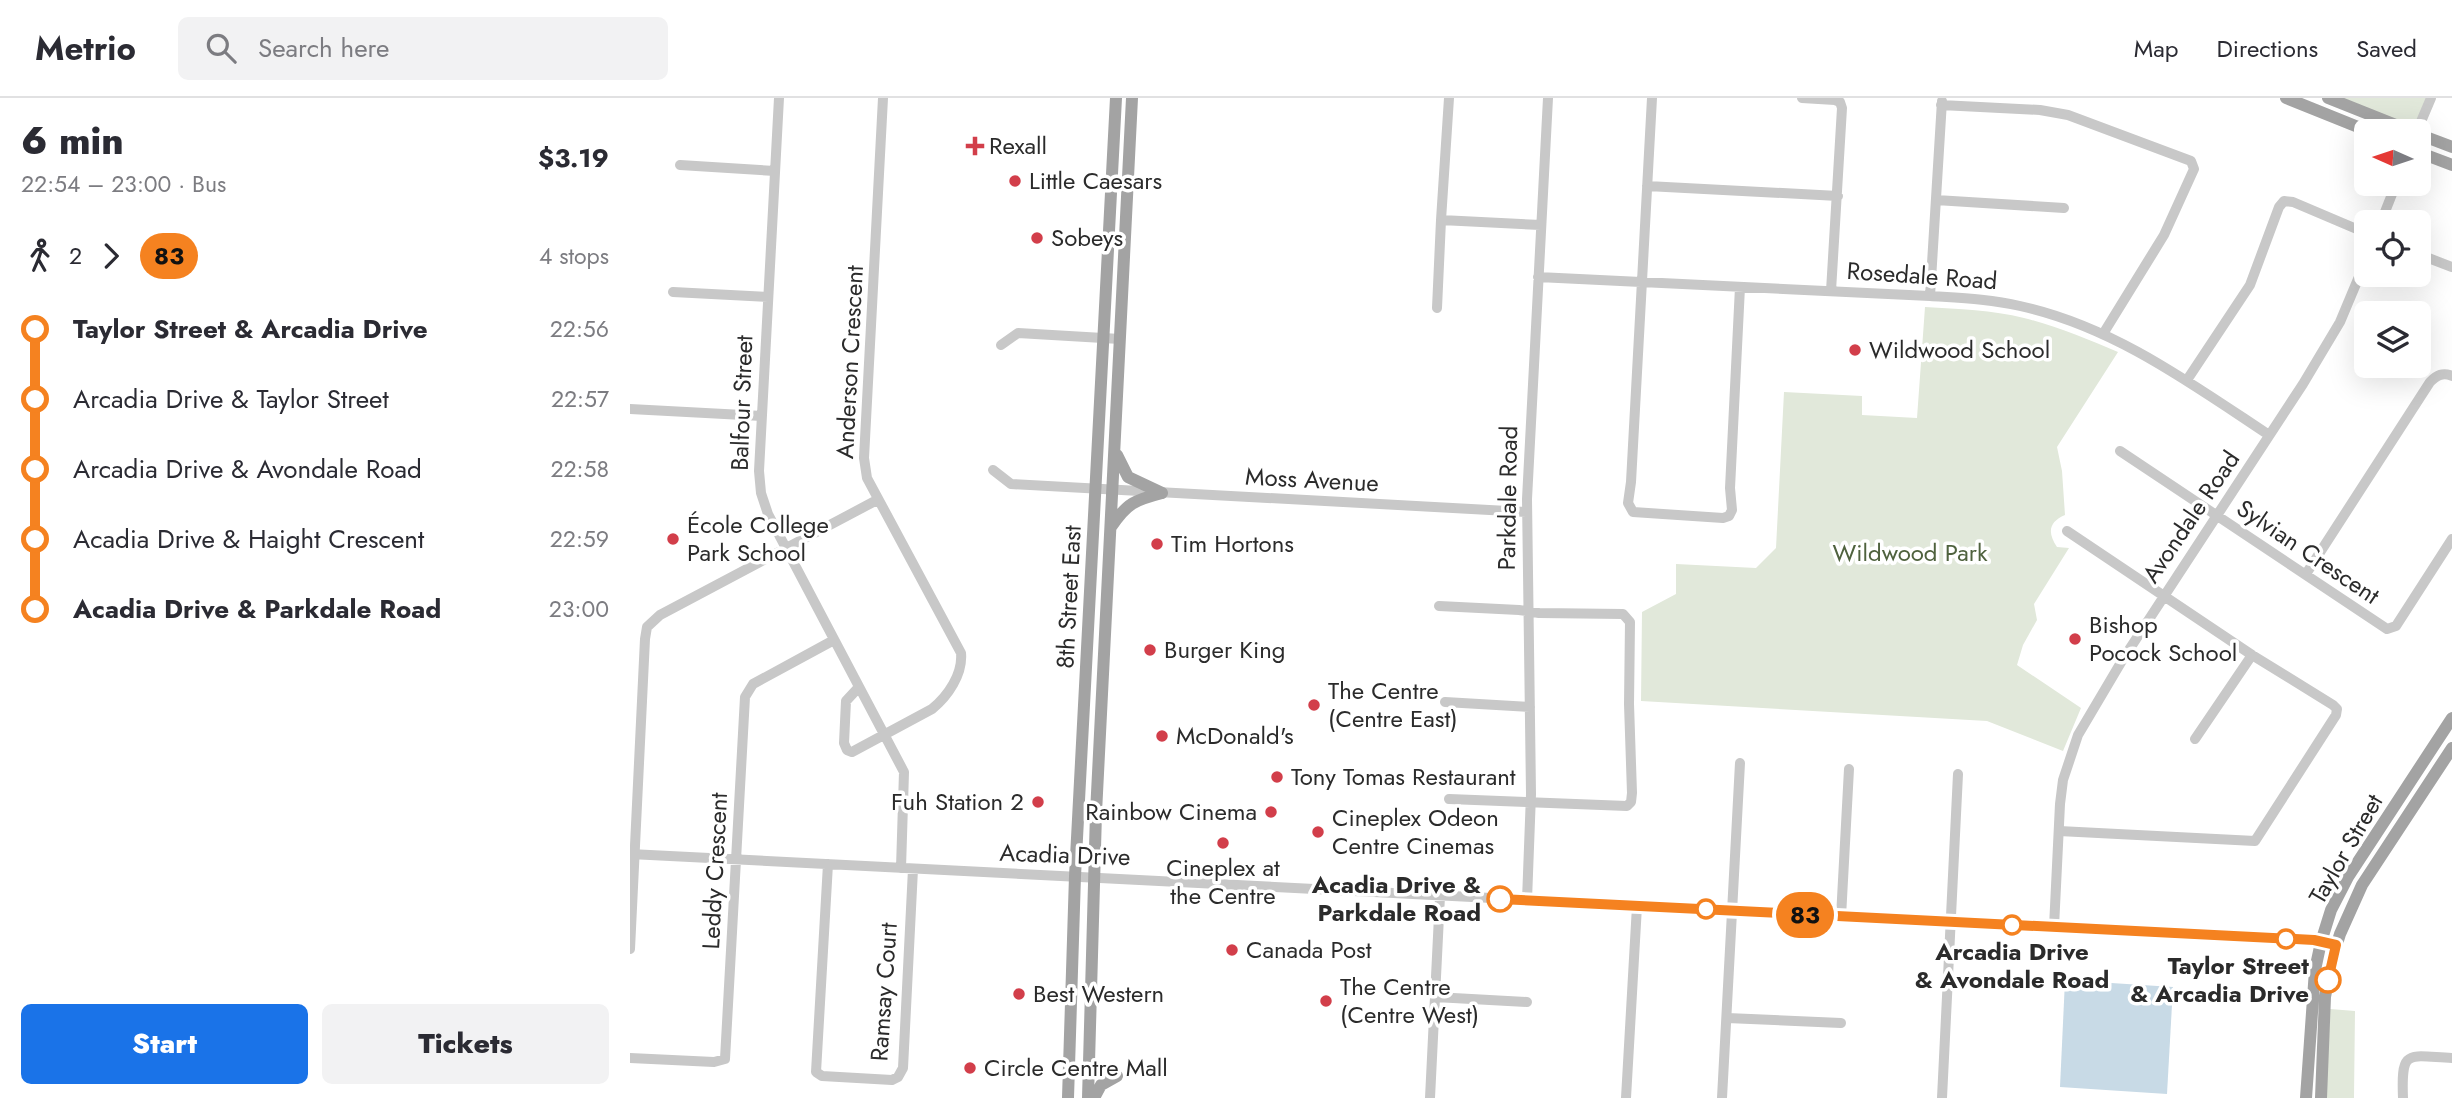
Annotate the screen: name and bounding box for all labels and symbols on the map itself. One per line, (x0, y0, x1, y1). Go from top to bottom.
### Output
north arrow (2354, 119, 2431, 196)
place label: Rexall (989, 128, 1047, 163)
marker: Rexall (967, 138, 983, 154)
place label: Little Caesars (1029, 163, 1162, 198)
marker: Little Caesars (1007, 173, 1023, 189)
place label: Sobeys (1051, 220, 1123, 255)
marker: Sobeys (1029, 230, 1045, 246)
street label: Rosedale Road (1846, 253, 1998, 298)
street label: Anderson Crescent (827, 264, 872, 460)
place label: Wildwood School (1869, 332, 2050, 367)
street label: Balfour Street (722, 334, 761, 471)
marker: Wildwood School (1847, 342, 1863, 358)
street label: Parkdale Road (1489, 425, 1526, 571)
street label: Avondale Road (2133, 444, 2248, 590)
street label: Moss Avenue (1244, 459, 1380, 500)
street label: Sylvian Crescent (2230, 491, 2387, 613)
place label: École College Park School (687, 507, 829, 570)
street label: 8th Street East (1047, 524, 1090, 669)
place label: Tim Hortons (1171, 526, 1294, 561)
marker: École College Park School (665, 531, 681, 547)
park label: Wildwood Park (1832, 535, 1988, 570)
marker: Tim Hortons (1149, 536, 1165, 552)
place label: Bishop Pocock School (2089, 607, 2237, 670)
marker: Bishop Pocock School (2067, 631, 2083, 647)
place label: Burger King (1164, 632, 1285, 667)
marker: Burger King (1142, 642, 1158, 658)
place label: The Centre (Centre East) (1328, 673, 1458, 736)
marker: The Centre (Centre East) (1306, 697, 1322, 713)
place label: McDonald's (1176, 718, 1294, 753)
marker: McDonald's (1154, 728, 1170, 744)
place label: Tony Tomas Restaurant (1291, 759, 1516, 794)
marker: Tony Tomas Restaurant (1269, 769, 1285, 785)
place label: Fuh Station 2 (891, 784, 1024, 819)
street label: Taylor Street (2300, 787, 2391, 910)
street label: Leddy Crescent (693, 792, 736, 950)
marker: Fuh Station 2 (1030, 794, 1046, 810)
place label: Rainbow Cinema (1085, 794, 1257, 829)
place label: Cineplex Odeon Centre Cinemas (1332, 800, 1499, 863)
marker: Rainbow Cinema (1263, 804, 1279, 820)
marker: Cineplex Odeon Centre Cinemas (1310, 824, 1326, 840)
street label: Acadia Drive (999, 835, 1131, 874)
marker: Cineplex at the Centre (1215, 835, 1231, 851)
place label: Cineplex at the Centre (1166, 850, 1280, 913)
place label: Acadia Drive & Parkdale Road (1311, 867, 1481, 930)
marker: Acadia Drive & Parkdale Road (1487, 886, 1513, 912)
line badge: 83 (1774, 892, 1836, 938)
unlabelled marker (1696, 899, 1716, 919)
marker: Arcadia Drive & Avondale Road (2002, 915, 2022, 935)
street label: Ramsay Court (861, 921, 906, 1062)
unlabelled marker (2276, 929, 2296, 949)
place label: Canada Post (1246, 932, 1372, 967)
place label: Arcadia Drive & Avondale Road (1915, 934, 2109, 997)
marker: Canada Post (1224, 942, 1240, 958)
place label: Taylor Street & Arcadia Drive (2130, 948, 2309, 1011)
marker: Taylor Street & Arcadia Drive (2315, 967, 2341, 993)
place label: The Centre (Centre West) (1340, 969, 1479, 1032)
place label: Best Western (1033, 976, 1164, 1011)
marker: Best Western (1011, 986, 1027, 1002)
marker: The Centre (Centre West) (1318, 993, 1334, 1009)
place label: Circle Centre Mall (984, 1050, 1168, 1085)
marker: Circle Centre Mall (962, 1060, 978, 1076)

